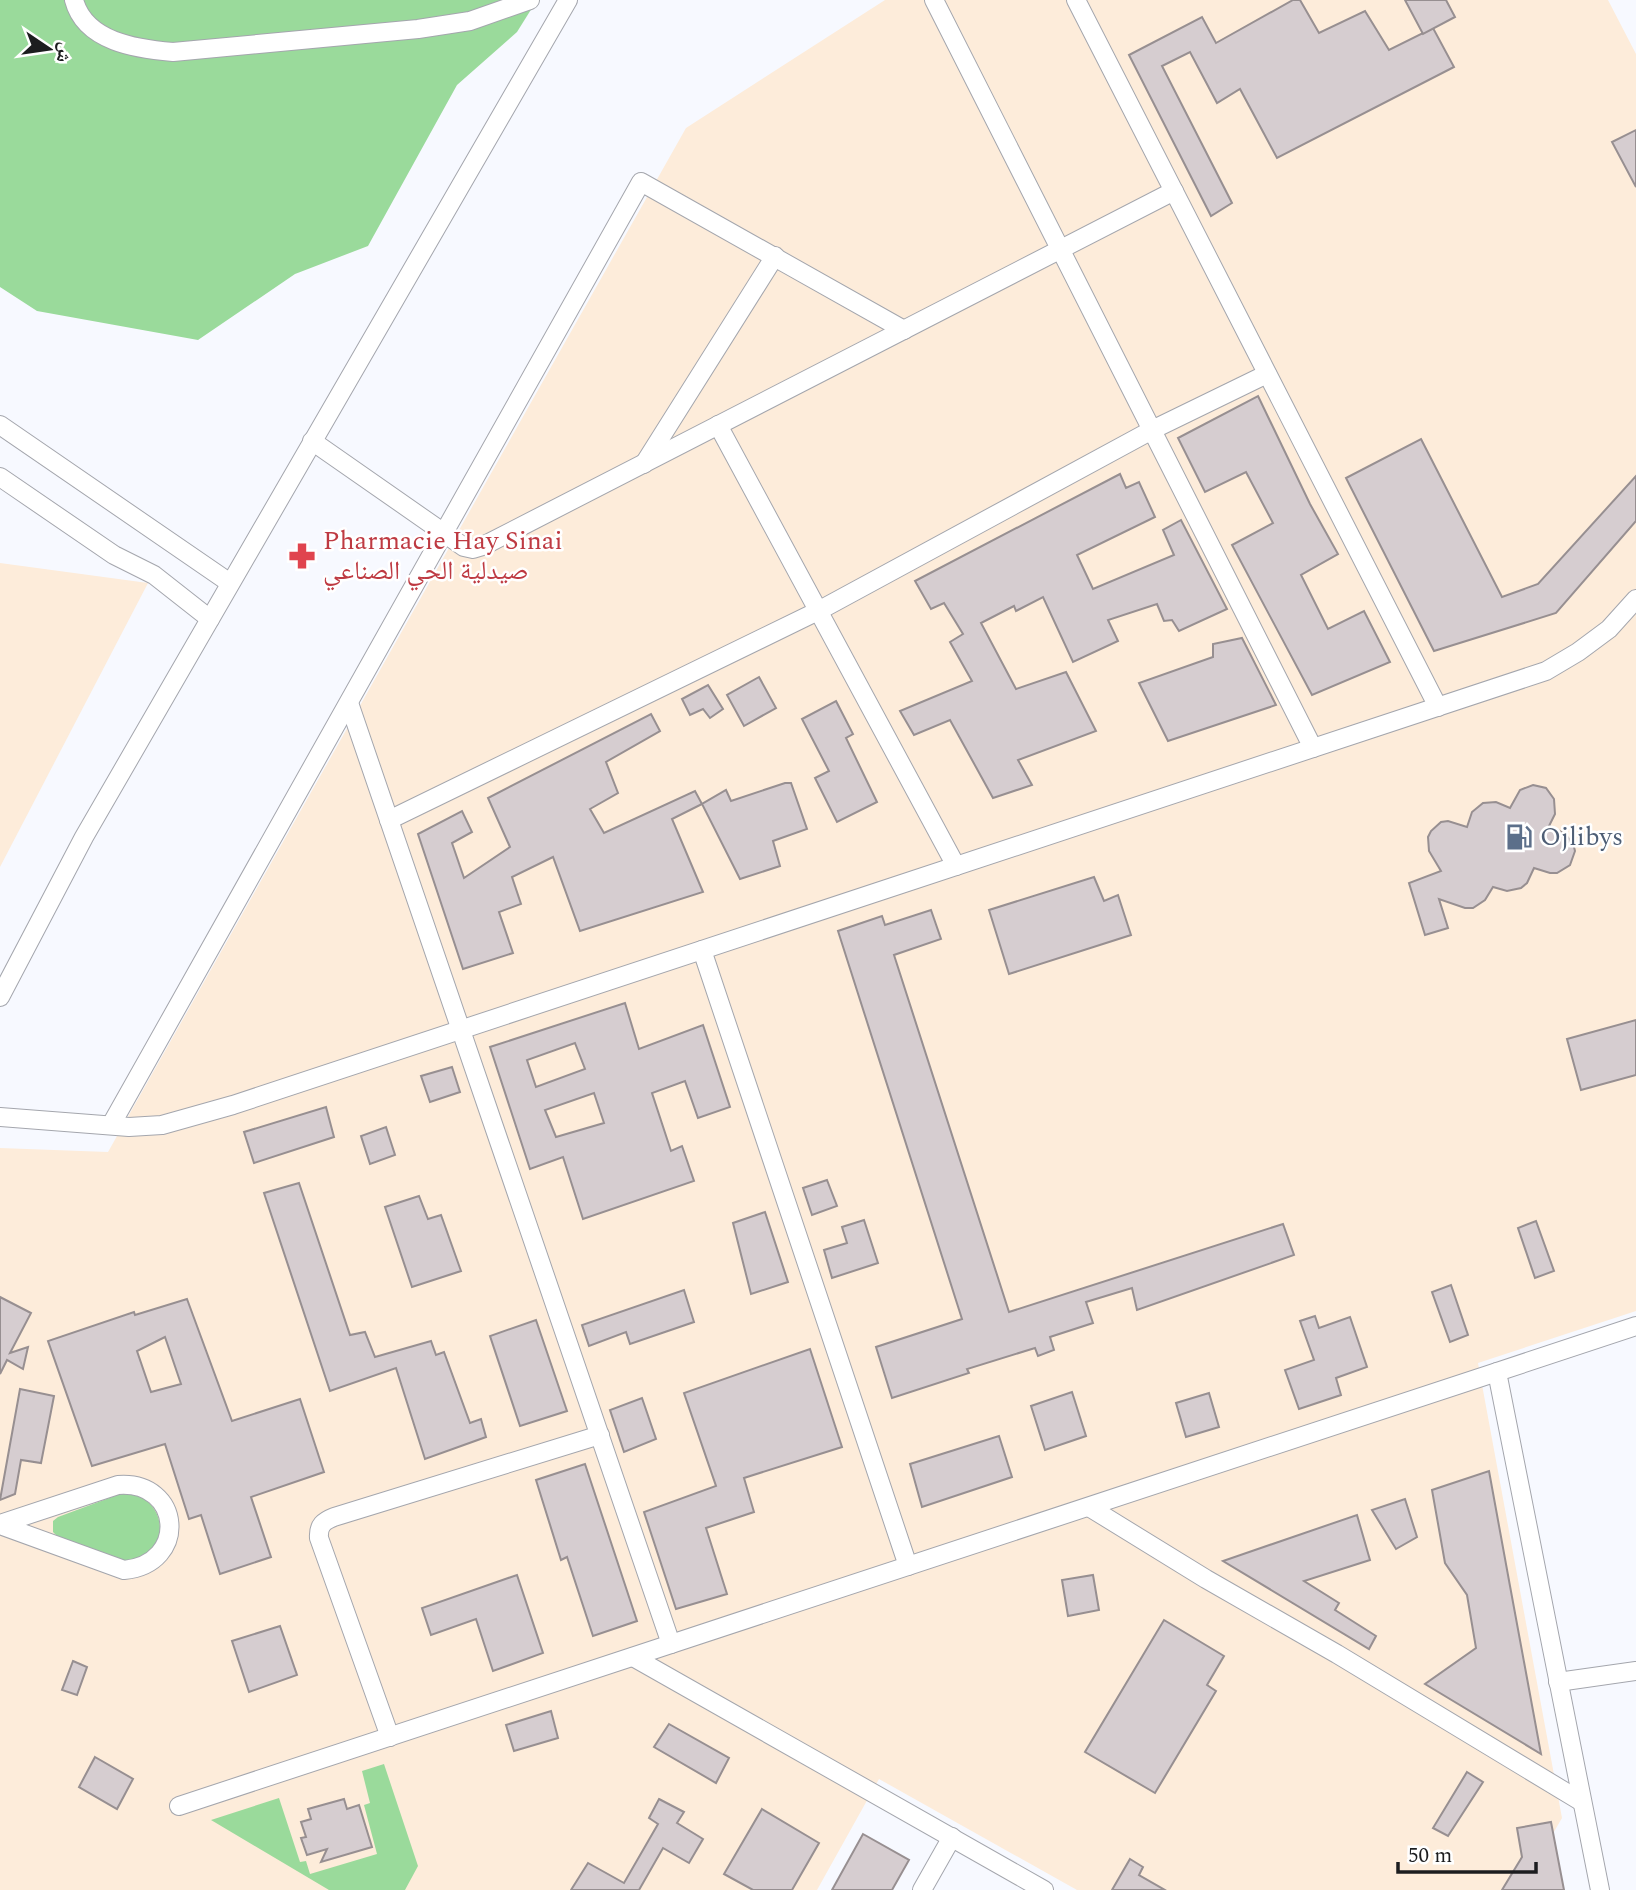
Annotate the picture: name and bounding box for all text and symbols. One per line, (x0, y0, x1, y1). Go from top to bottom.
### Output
north arrow (14, 14, 84, 84)
text: ش (48, 39, 80, 66)
place label: Pharmacie Hay Sinai صيدلية الحي الصناعي (323, 521, 563, 591)
pharmacy icon: Pharmacie Hay Sinai صيدلية الحي الصناعي (287, 541, 317, 571)
place label: Ojlibys (1540, 817, 1623, 857)
fuel station icon: Ojlibys (1504, 822, 1534, 852)
scale bar (1398, 1830, 1536, 1874)
text: 50 m (1408, 1840, 1452, 1872)

